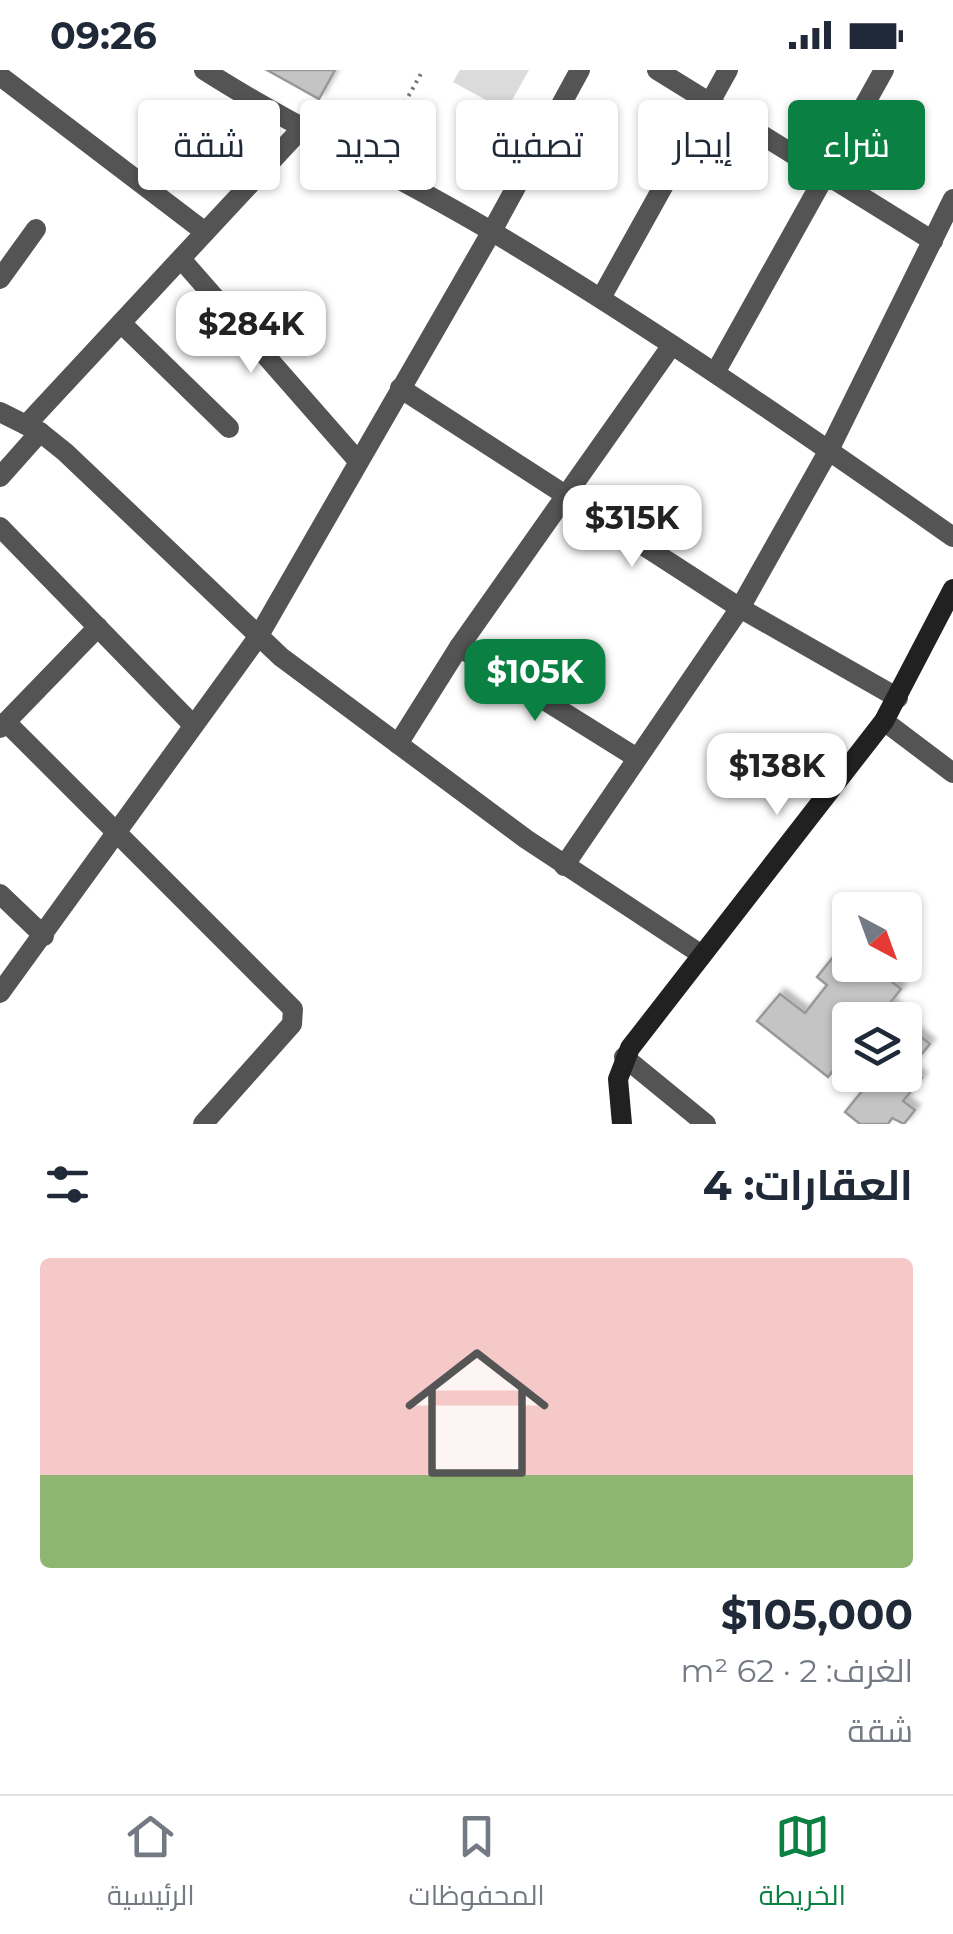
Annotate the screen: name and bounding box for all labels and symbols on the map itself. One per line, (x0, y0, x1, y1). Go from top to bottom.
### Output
pin: $284K (181, 291, 321, 376)
pin: $315K (562, 485, 702, 570)
pin: $105K (465, 639, 605, 724)
pin: $138K (707, 733, 847, 818)
north arrow (832, 892, 922, 982)

